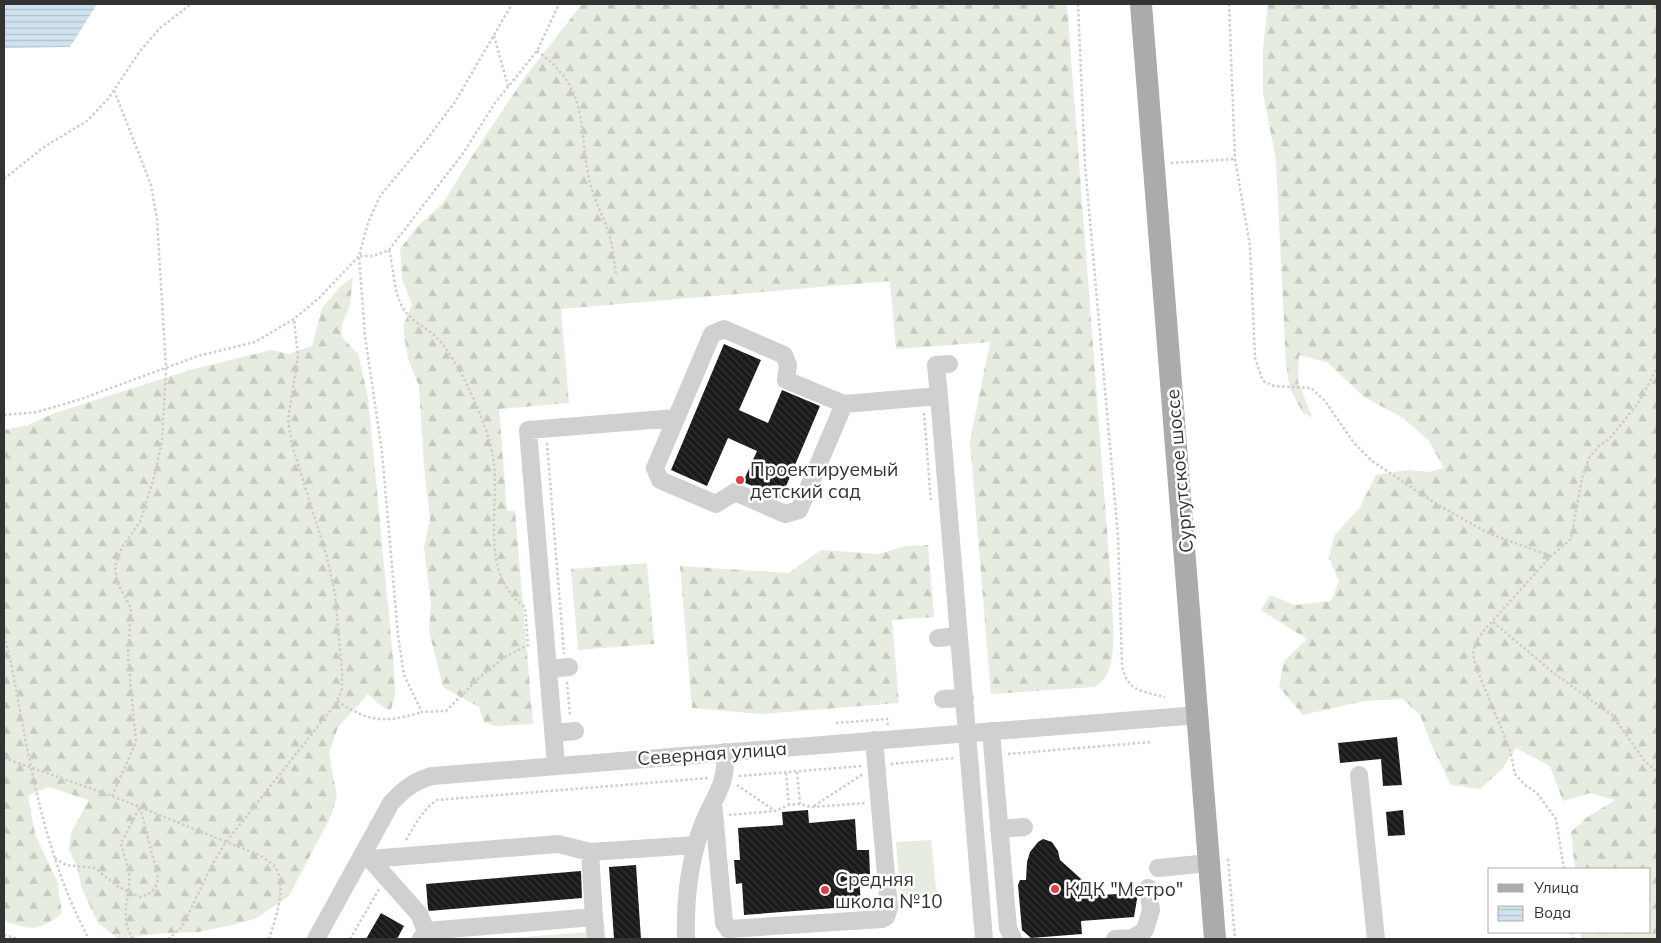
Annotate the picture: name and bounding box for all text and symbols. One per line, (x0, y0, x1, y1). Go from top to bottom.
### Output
street label: Сургутское шоссе (1160, 388, 1198, 554)
place label: Проектируемый детский сад (750, 457, 898, 503)
marker: Проектируемый детский сад (734, 474, 746, 486)
street label: Северная улица (636, 736, 788, 770)
place label: Средняя школа №10 (835, 867, 943, 913)
legend (1488, 868, 1651, 933)
place label: КДК "Метро" (1065, 877, 1183, 901)
text: Улица (1533, 878, 1579, 897)
marker: КДК "Метро" (1049, 883, 1061, 895)
marker: Средняя школа №10 (819, 884, 831, 896)
text: Вода (1534, 903, 1571, 922)

